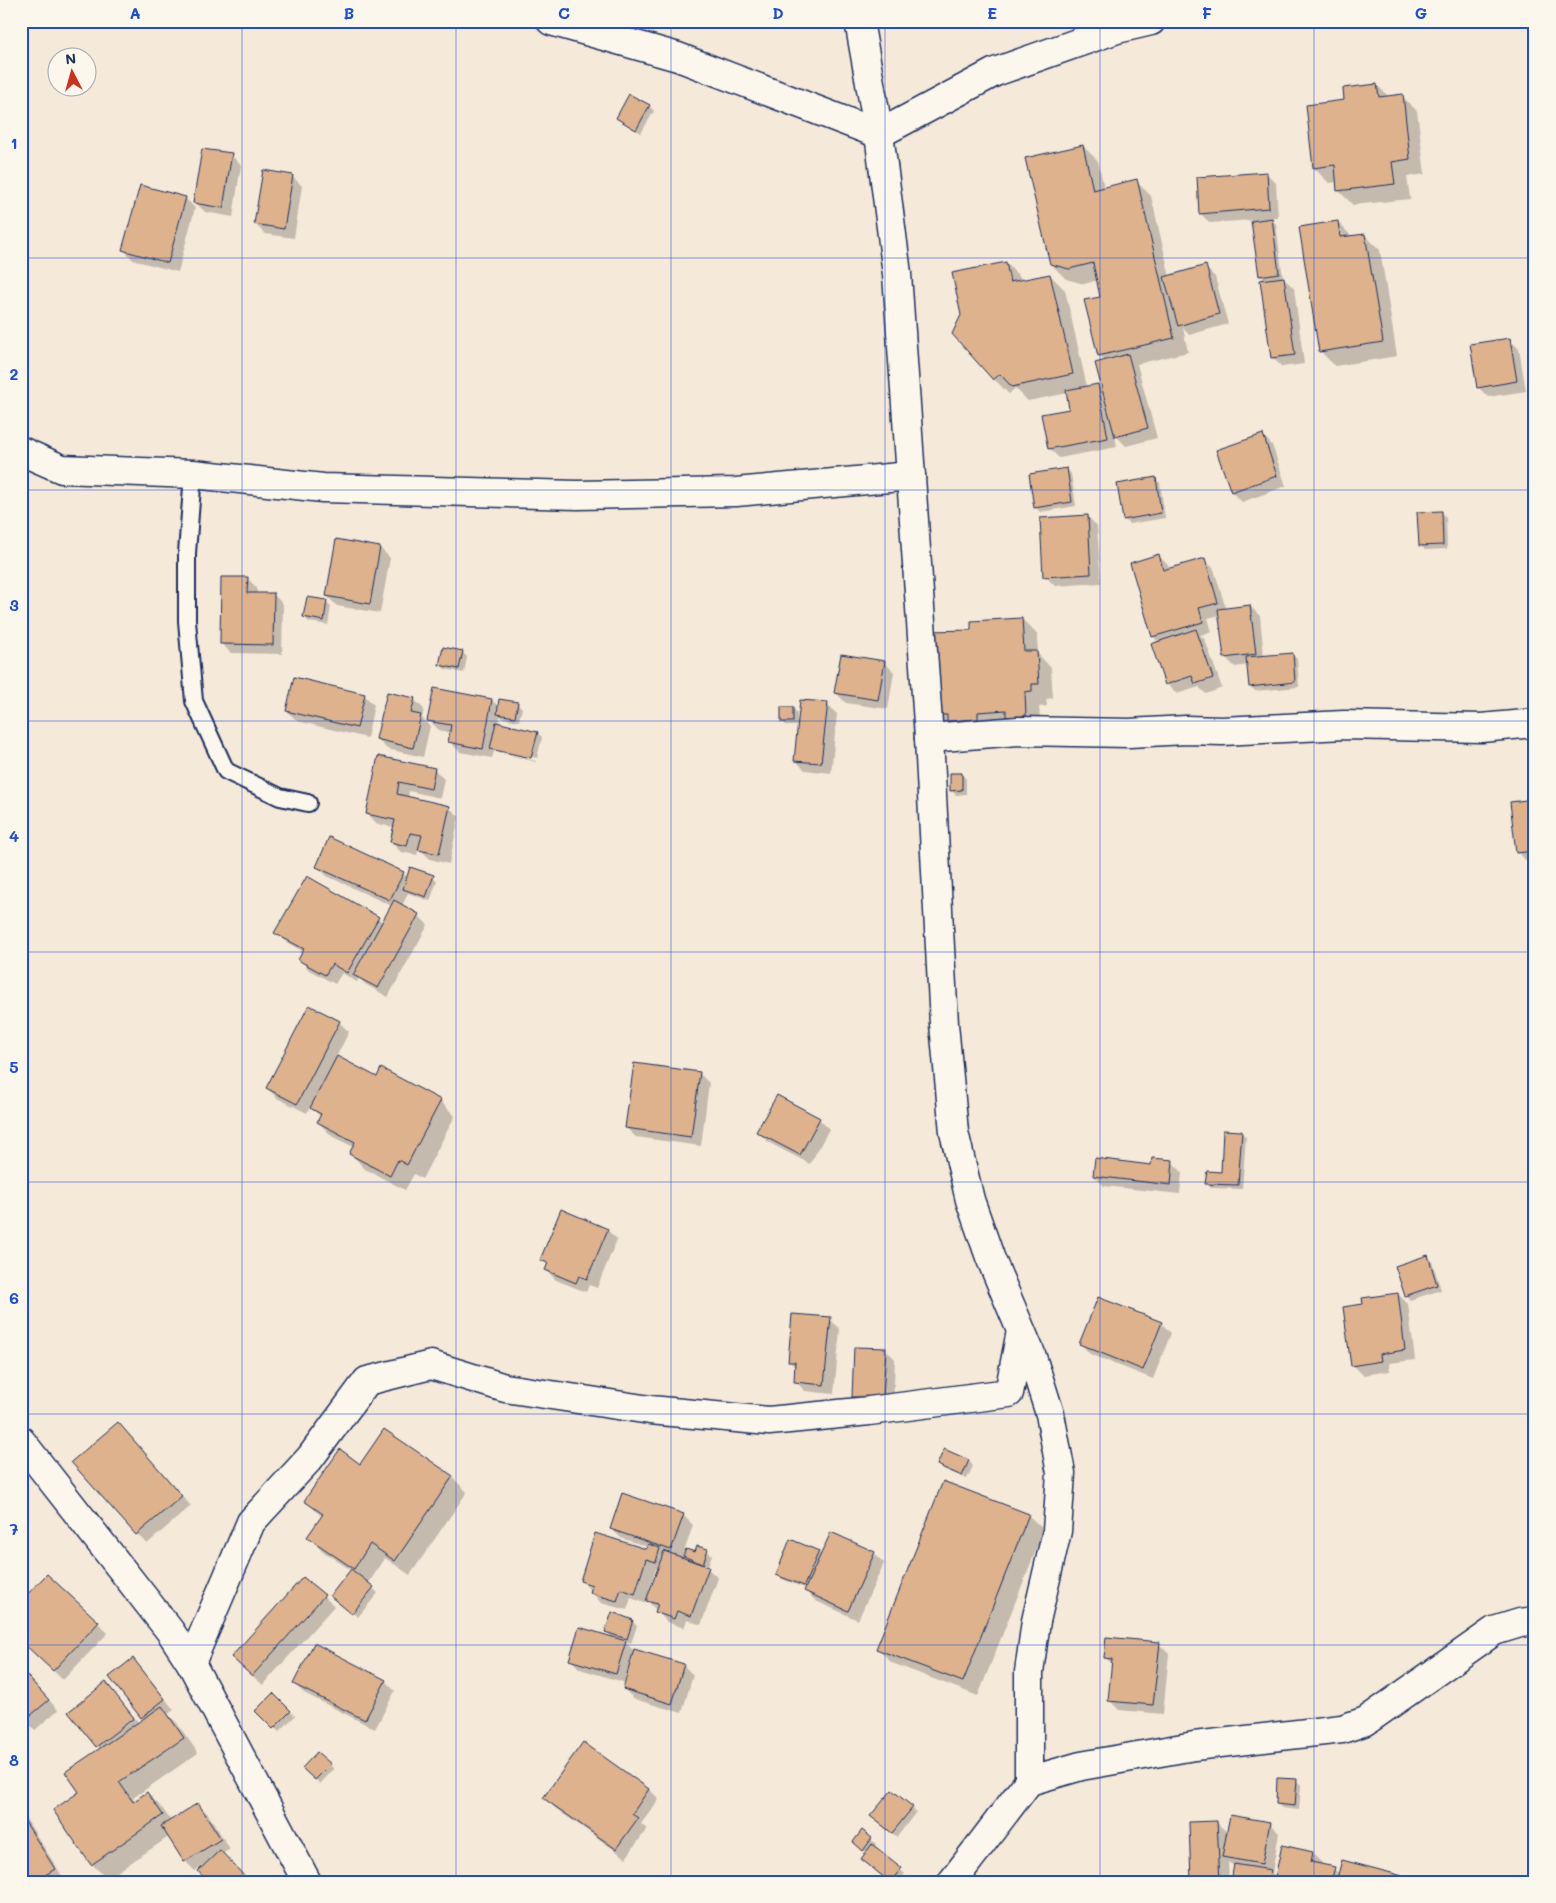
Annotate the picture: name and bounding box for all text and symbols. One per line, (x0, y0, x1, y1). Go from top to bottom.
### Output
text: A (129, 2, 141, 23)
text: B (344, 2, 354, 23)
text: C (558, 2, 570, 23)
text: D (772, 2, 784, 23)
text: E (987, 2, 997, 23)
text: F (1202, 2, 1212, 23)
text: G (1415, 2, 1427, 23)
north arrow (48, 48, 98, 98)
text: N (64, 49, 77, 69)
text: 1 (10, 132, 18, 153)
text: 2 (10, 363, 19, 384)
text: 3 (9, 594, 19, 615)
text: 4 (9, 825, 19, 846)
text: 5 (9, 1056, 19, 1077)
text: 6 (9, 1287, 19, 1308)
text: 7 (10, 1518, 19, 1539)
text: 8 (9, 1749, 19, 1770)

